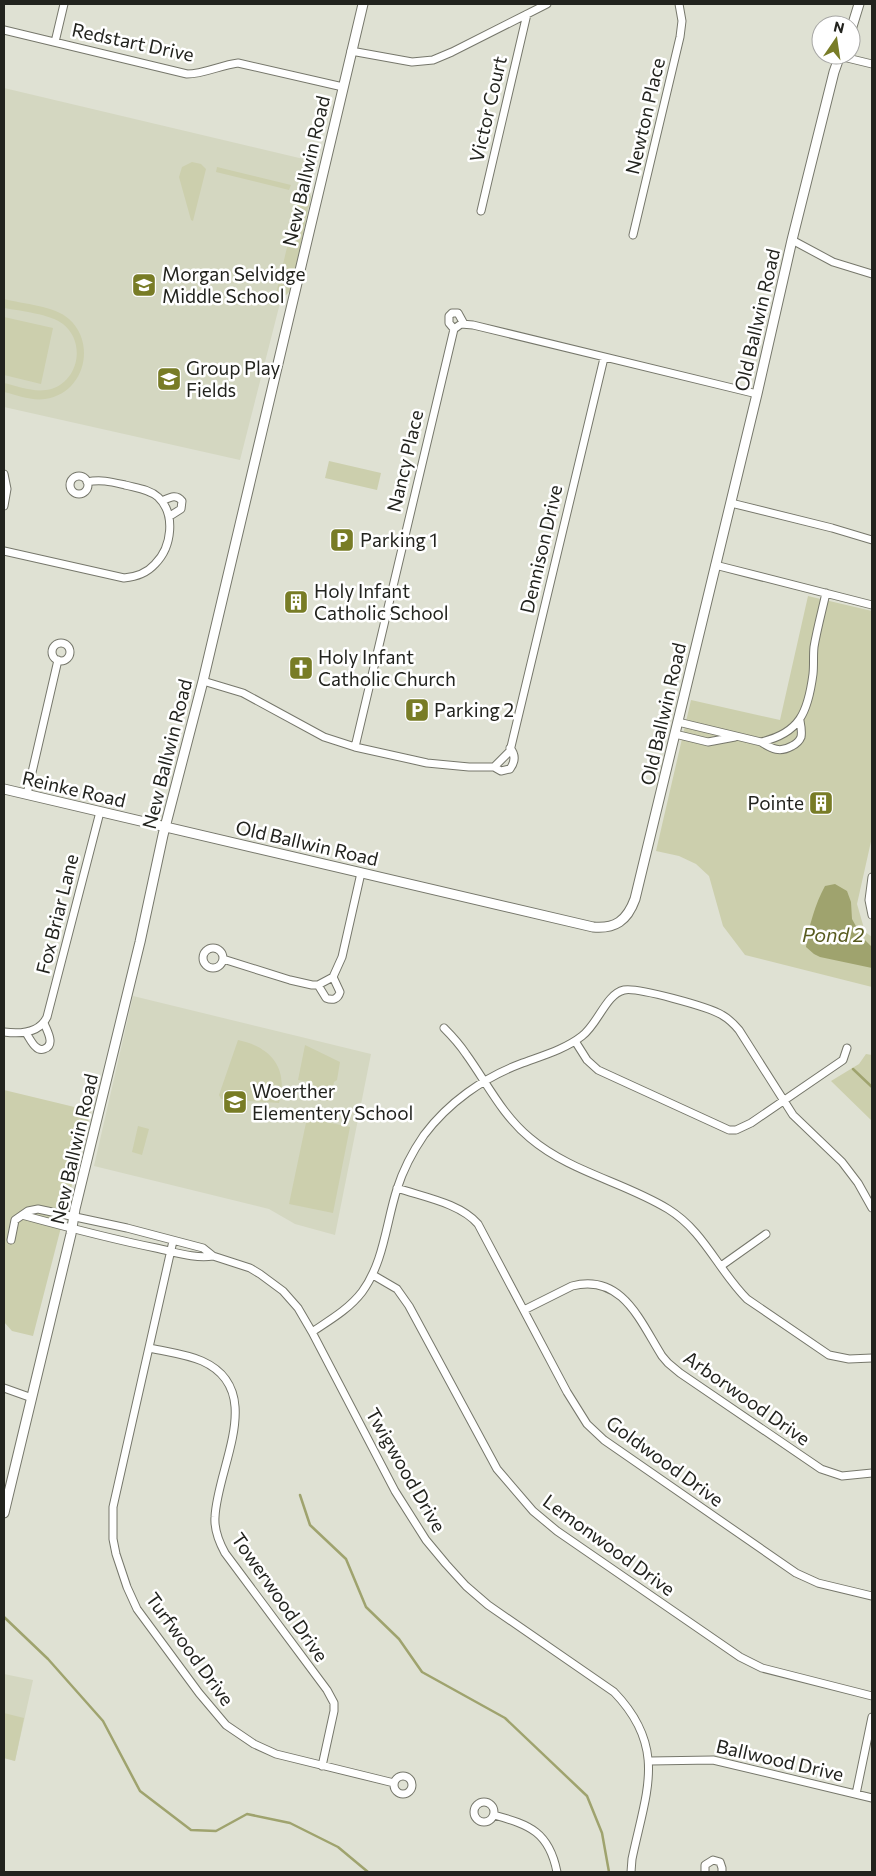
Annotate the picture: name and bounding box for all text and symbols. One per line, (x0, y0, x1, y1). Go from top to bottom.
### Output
north arrow (811, 15, 861, 65)
street label: Redstart Drive (70, 17, 196, 66)
text: N (832, 17, 846, 36)
street label: Victor Court (464, 54, 511, 164)
street label: Newton Place (620, 55, 669, 176)
street label: New Ballwin Road (277, 93, 334, 248)
street label: Old Ballwin Road (729, 246, 784, 394)
place label: Morgan Selvidge Middle School (162, 262, 305, 307)
school or university icon: Morgan Selvidge Middle School (131, 272, 157, 298)
place label: Group Play Fields (186, 356, 281, 401)
school or university icon: Group Play Fields (156, 366, 182, 392)
street label: Nancy Place (382, 408, 427, 514)
street label: Dennison Drive (515, 482, 566, 615)
parking icon: Parking 1 (329, 527, 355, 553)
place label: Parking 1 (360, 528, 438, 551)
place label: Holy Infant Catholic School (314, 579, 449, 624)
building icon: Holy Infant Catholic School (283, 589, 309, 615)
street label: Old Ballwin Road (635, 640, 690, 788)
place label: Holy Infant Catholic Church (318, 645, 456, 690)
church icon: Holy Infant Catholic Church (288, 655, 314, 681)
street label: New Ballwin Road (137, 676, 196, 831)
parking icon: Parking 2 (404, 697, 430, 723)
place label: Parking 2 (434, 698, 514, 721)
street label: Reinke Road (20, 765, 128, 812)
building icon: Pointe (808, 790, 834, 816)
place label: Pointe (748, 791, 804, 814)
street label: Old Ballwin Road (233, 815, 381, 870)
street label: Fox Briar Lane (31, 852, 83, 976)
water label: Pond 2 (802, 922, 864, 946)
street label: New Ballwin Road (45, 1071, 102, 1226)
place label: Woerther Elementery School (252, 1079, 413, 1124)
school or university icon: Woerther Elementery School (222, 1089, 248, 1115)
street label: Arborwood Drive (680, 1345, 815, 1450)
street label: Twigwood Drive (362, 1404, 451, 1536)
street label: Goldwood Drive (602, 1410, 728, 1511)
street label: Lemonwood Drive (539, 1489, 680, 1600)
street label: Towerwood Drive (227, 1528, 334, 1666)
street label: Turfwood Drive (142, 1588, 239, 1710)
street label: Ballwood Drive (714, 1734, 846, 1785)

